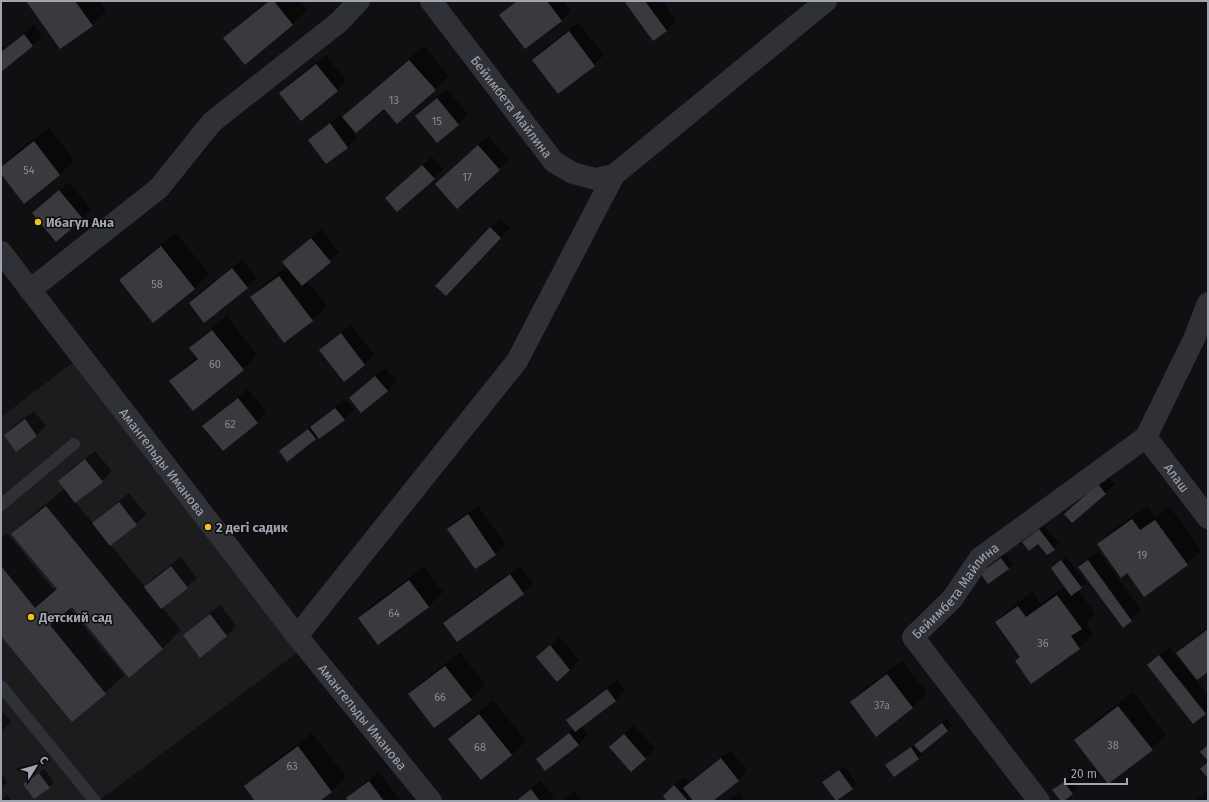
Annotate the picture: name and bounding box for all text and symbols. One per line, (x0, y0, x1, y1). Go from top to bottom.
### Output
street label: Бейимбета Майлина (468, 53, 555, 161)
house number: 13 (389, 94, 399, 107)
house number: 15 (432, 115, 443, 128)
house number: 54 (23, 164, 35, 177)
house number: 17 (462, 171, 472, 184)
place label: Ибагүл Ана (46, 215, 114, 230)
marker: Ибагүл Ана (33, 217, 43, 227)
house number: 58 (151, 278, 163, 291)
house number: 60 (209, 358, 221, 371)
street label: Амангельды Иманова (117, 405, 209, 519)
house number: 62 (224, 418, 236, 431)
street label: Алаш (1161, 460, 1193, 495)
place label: 2 дегі садик (216, 520, 289, 535)
marker: 2 дегі садик (203, 522, 213, 532)
street label: Бейимбета Майлина (909, 539, 1002, 642)
house number: 19 (1137, 549, 1147, 562)
house number: 64 (388, 607, 400, 620)
place label: Детский сад (38, 610, 113, 625)
marker: Детский сад (26, 612, 36, 622)
house number: 36 (1037, 637, 1049, 650)
street label: Амангельды Иманова (315, 661, 410, 773)
house number: 66 (434, 691, 446, 704)
house number: 37а (874, 699, 890, 712)
house number: 38 (1107, 739, 1119, 752)
house number: 68 (474, 741, 486, 754)
north arrow (16, 746, 56, 786)
text: С (36, 754, 51, 767)
house number: 63 (286, 760, 298, 773)
scale bar (1065, 760, 1127, 786)
text: 20 m (1071, 767, 1097, 781)

